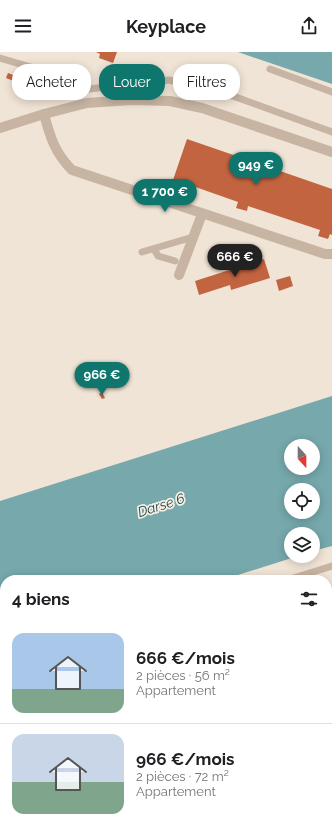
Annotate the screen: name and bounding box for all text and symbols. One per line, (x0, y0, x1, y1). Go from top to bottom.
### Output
icon: menu (12, 15, 34, 37)
icon: share (298, 15, 320, 37)
text: Keyplace (126, 16, 206, 37)
chip: Acheter (12, 64, 91, 100)
chip: Louer (99, 64, 165, 100)
chip: Filtres (173, 64, 240, 100)
pin: 949 € (228, 152, 284, 186)
text: 949 € (238, 157, 274, 172)
pin: 1 700 € (128, 179, 202, 213)
text: 1 700 € (142, 184, 188, 199)
pin: 666 € (207, 244, 263, 278)
text: 666 € (216, 249, 254, 264)
pin: 966 € (74, 362, 130, 396)
text: 966 € (84, 367, 120, 382)
north arrow (284, 439, 320, 475)
map controls (284, 439, 320, 563)
button: locate (284, 483, 320, 519)
water label: Darse 6 (135, 490, 187, 520)
button: layers (284, 527, 320, 563)
icon: filters (298, 588, 320, 610)
text: 4 biens (12, 589, 70, 609)
text: 666 €/mois (136, 648, 235, 668)
icon: home (44, 649, 92, 697)
text: 2 pièces · 56 m² (136, 668, 230, 683)
text: Appartement (136, 683, 216, 698)
text: 966 €/mois (136, 749, 234, 769)
icon: home (44, 750, 92, 798)
text: 2 pièces · 72 m² (136, 769, 229, 784)
text: Appartement (136, 784, 216, 799)

